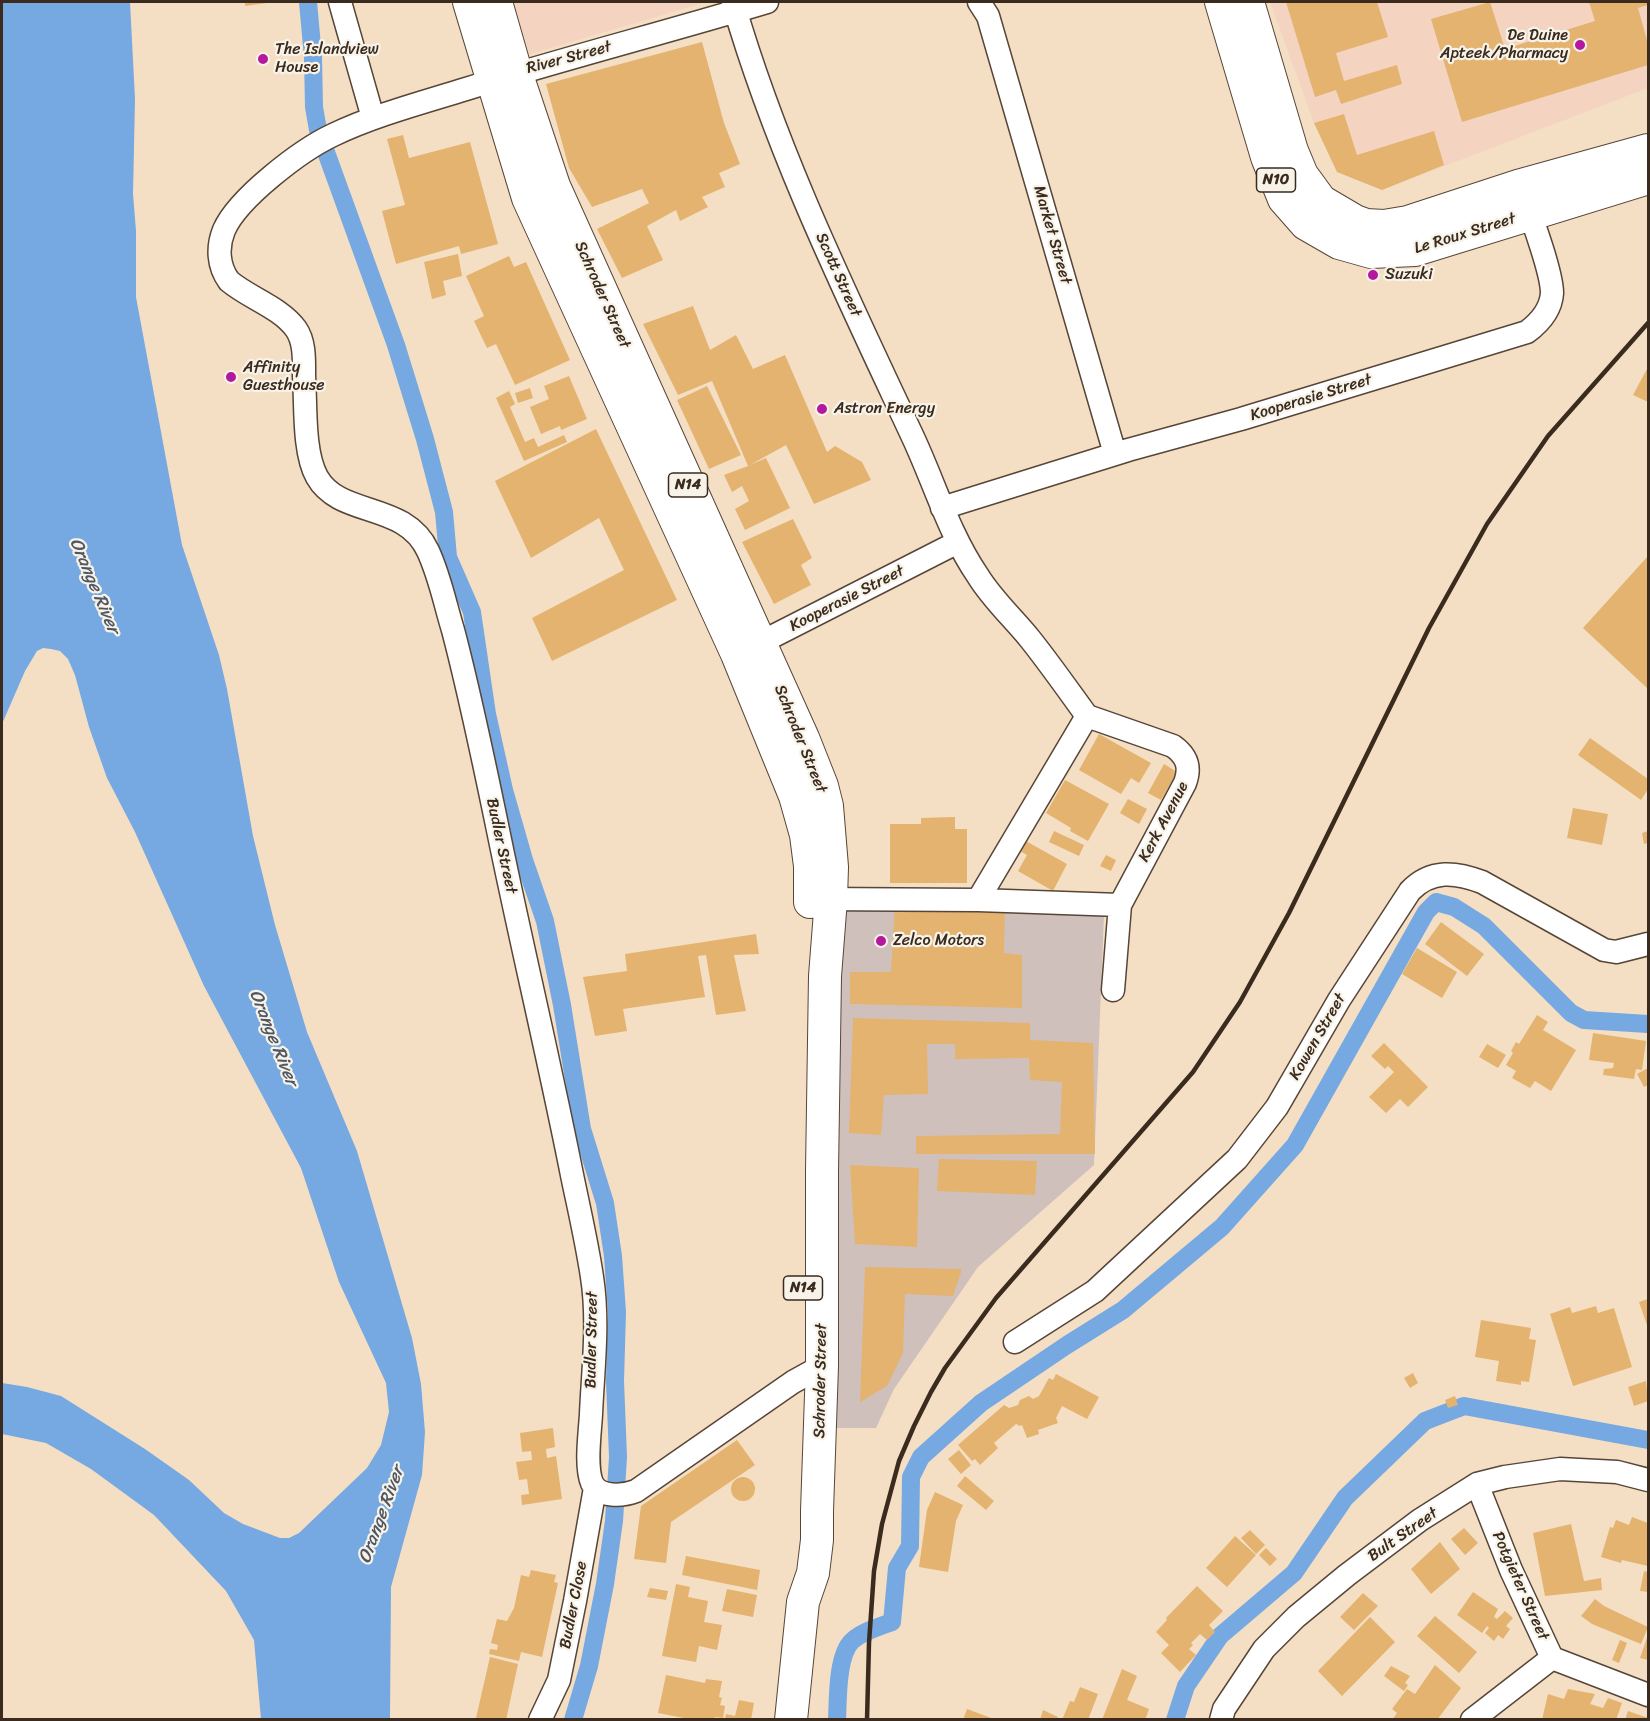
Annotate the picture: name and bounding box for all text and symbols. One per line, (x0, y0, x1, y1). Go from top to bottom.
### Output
place label: De Duine Apteek/Pharmacy (1440, 26, 1568, 64)
street label: River Street (524, 37, 614, 79)
marker: De Duine Apteek/Pharmacy (1573, 38, 1587, 52)
place label: The Islandview House (275, 40, 379, 78)
marker: The Islandview House (256, 52, 270, 66)
road number: N10 (1256, 168, 1296, 192)
street label: Market Street (1029, 184, 1075, 286)
street label: Le Roux Street (1412, 209, 1518, 259)
street label: Scott Street (811, 230, 865, 320)
street label: Schroder Street (570, 239, 634, 351)
place label: Suzuki (1385, 265, 1433, 285)
marker: Suzuki (1366, 268, 1380, 282)
place label: Affinity Guesthouse (243, 358, 325, 396)
marker: Affinity Guesthouse (224, 370, 238, 384)
street label: Kooperasie Street (1248, 370, 1374, 426)
place label: Astron Energy (834, 399, 935, 419)
marker: Astron Energy (815, 402, 829, 416)
road number: N14 (668, 473, 708, 497)
water label: Orange River (64, 535, 124, 637)
street label: Kooperasie Street (786, 562, 908, 636)
street label: Schroder Street (770, 682, 830, 796)
street label: Kerk Avenue (1135, 779, 1193, 865)
street label: Budler Street (482, 797, 520, 895)
place label: Zelco Motors (893, 931, 984, 951)
marker: Zelco Motors (874, 934, 888, 948)
water label: Orange River (244, 987, 302, 1089)
street label: Kowen Street (1286, 990, 1350, 1084)
road number: N14 (784, 1276, 822, 1300)
street label: Budler Street (582, 1291, 602, 1389)
street label: Schroder Street (810, 1323, 832, 1439)
water label: Orange River (354, 1464, 410, 1566)
street label: Bult Street (1364, 1504, 1442, 1566)
street label: Potgieter Street (1487, 1529, 1553, 1643)
street label: Budler Close (556, 1560, 592, 1650)

